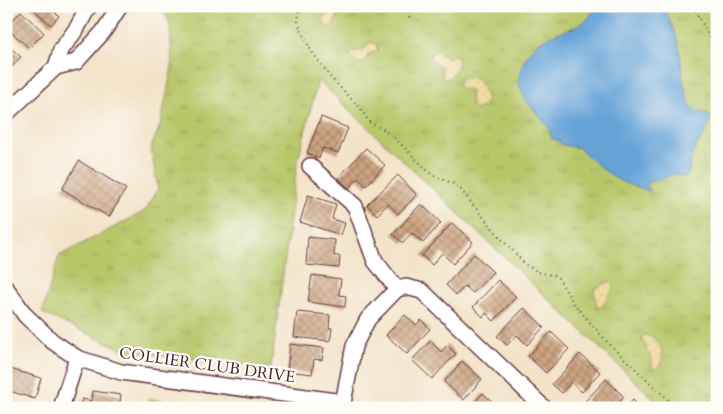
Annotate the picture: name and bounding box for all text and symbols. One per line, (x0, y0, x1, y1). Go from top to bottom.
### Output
street label: COLLIER CLUB DRIVE (118, 342, 297, 388)

